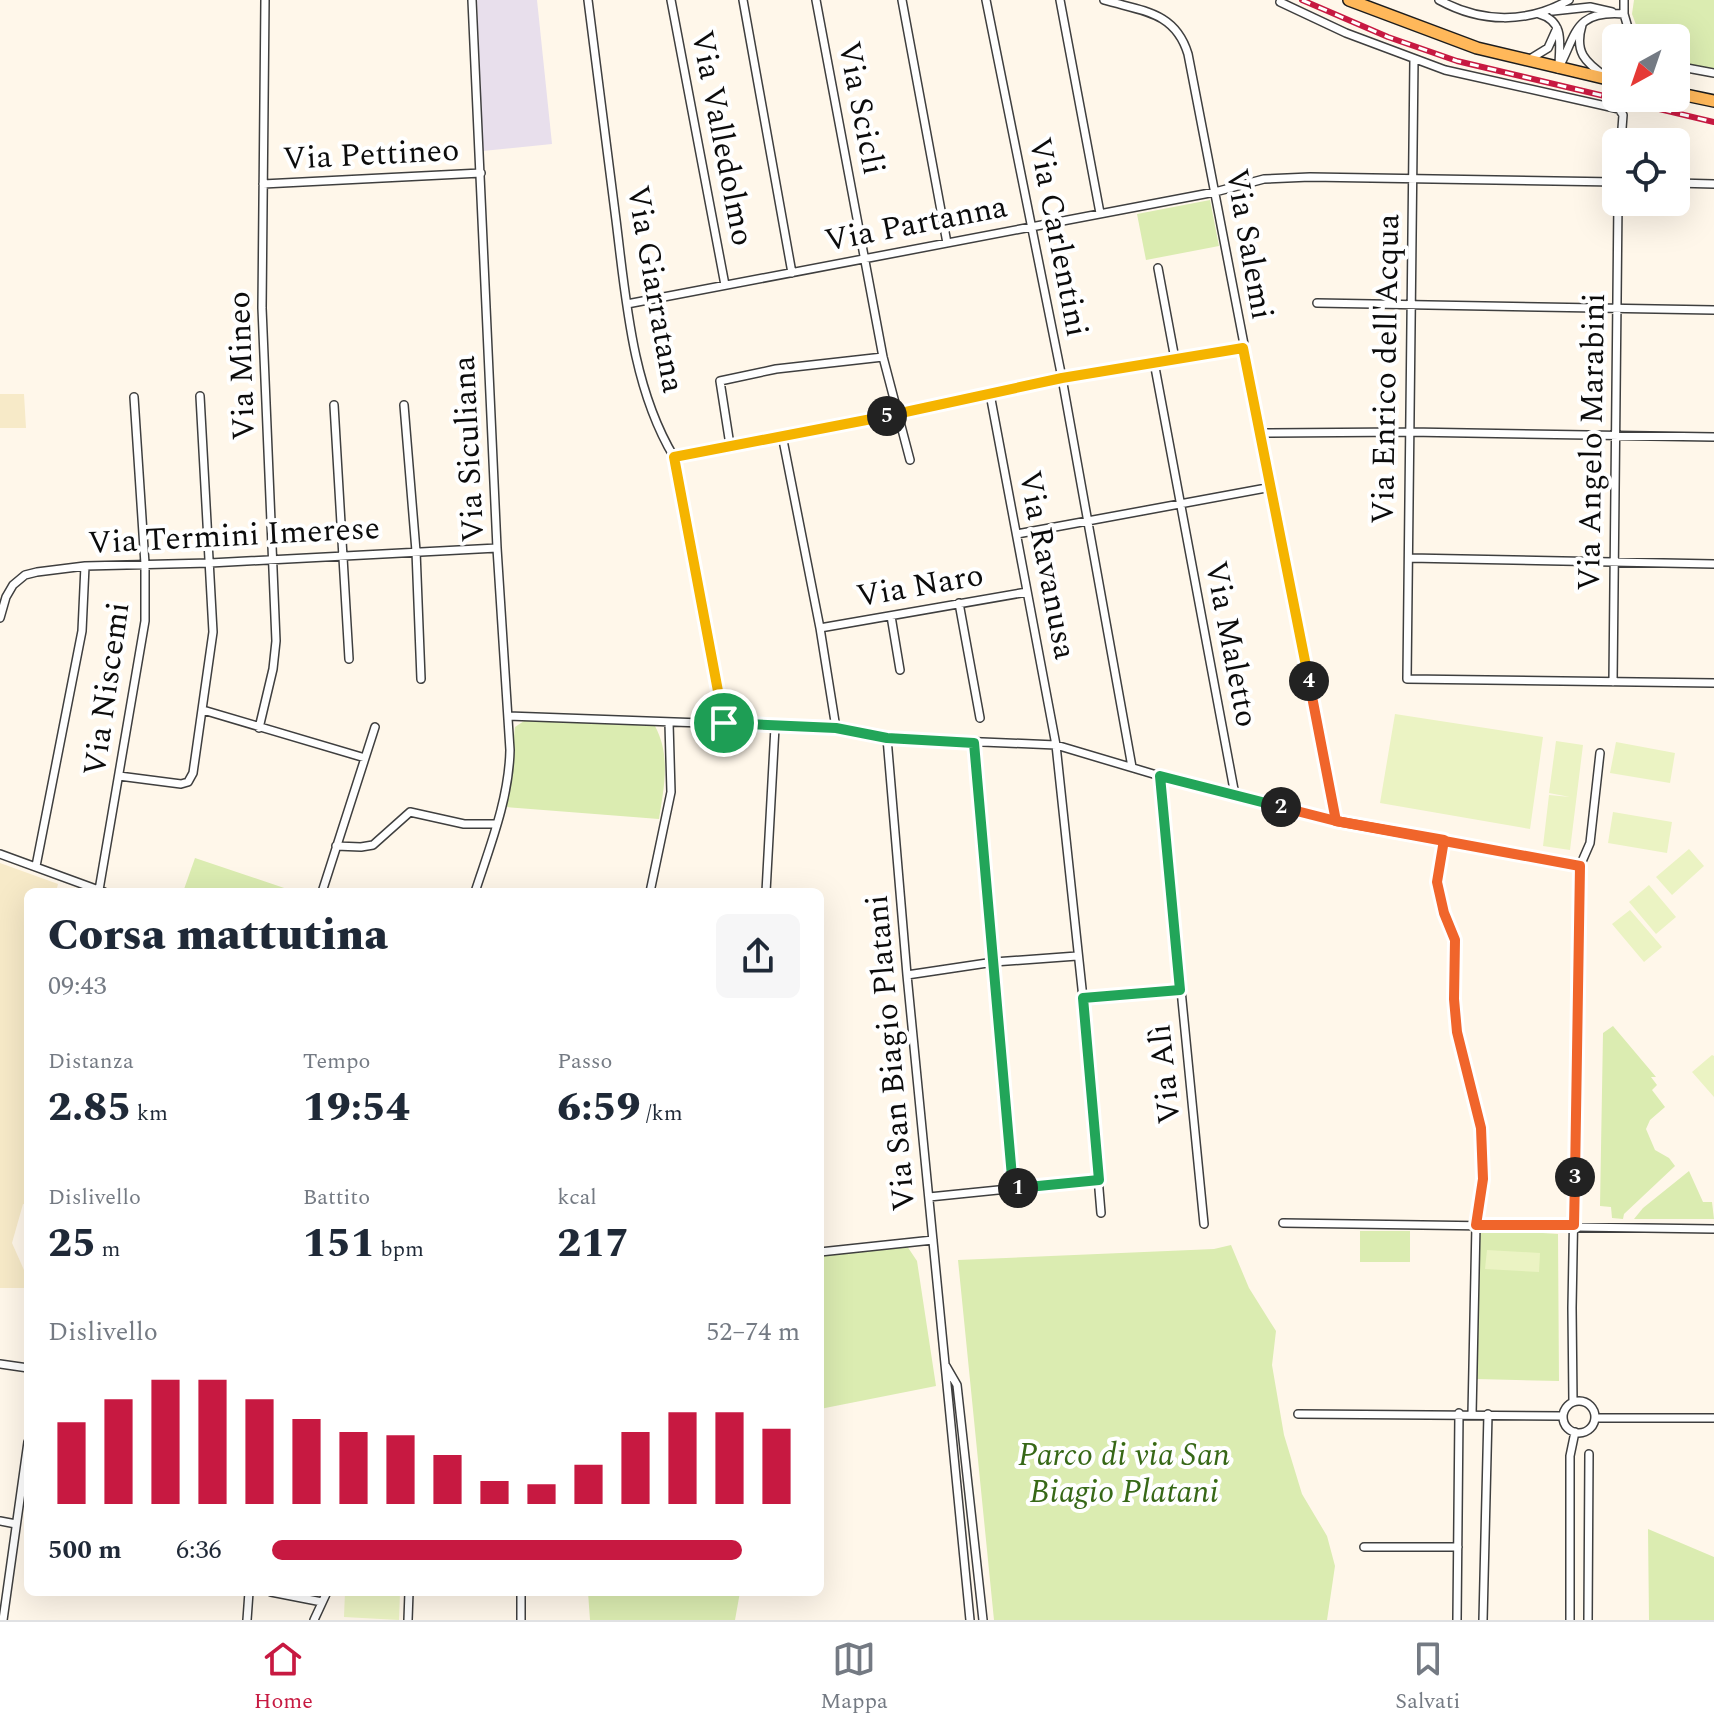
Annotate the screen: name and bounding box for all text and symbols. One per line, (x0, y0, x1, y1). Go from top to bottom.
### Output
north arrow (1602, 24, 1690, 112)
map controls (1602, 24, 1690, 216)
street label: Via Valledolmo (677, 26, 767, 250)
street label: Via Scicli (824, 37, 898, 179)
street label: Via Pettineo (281, 126, 461, 184)
button: locate (1602, 128, 1690, 216)
street label: Via Carlentini (1015, 133, 1101, 341)
street label: Via Salemi (1212, 165, 1286, 323)
street label: Via Giarratana (613, 181, 697, 397)
street label: Via Partanna (820, 182, 1012, 266)
street label: Via Enrico dell'Acqua (1359, 213, 1413, 525)
street label: Via Mineo (215, 290, 269, 442)
street label: Via Angelo Marabini (1565, 292, 1619, 592)
street label: Via Siculiana (440, 354, 498, 544)
pin: 5 (867, 396, 907, 436)
text: 5 (881, 399, 893, 432)
street label: Via Ravanusa (1005, 466, 1089, 664)
street label: Via Termini Imerese (87, 504, 381, 568)
street label: Via Naro (853, 551, 987, 621)
street label: Via Maletto (1191, 557, 1271, 731)
street label: Via Niscemi (71, 599, 143, 779)
pin: 4 (1289, 661, 1329, 701)
text: 4 (1303, 664, 1315, 697)
pin (690, 689, 758, 757)
icon: arrive (702, 701, 746, 745)
pin: 2 (1261, 787, 1301, 827)
text: 2 (1275, 790, 1287, 823)
street label: Via San Biagio Platani (853, 893, 929, 1213)
text: Corsa mattutina (48, 902, 388, 969)
button: share (716, 914, 800, 998)
text: 09:43 (48, 966, 107, 1006)
street label: Via Alì (1135, 1021, 1195, 1127)
text: Distanza (48, 1045, 134, 1078)
text: Tempo (303, 1045, 370, 1078)
text: Passo (557, 1045, 612, 1078)
text: 2.85 (48, 1078, 131, 1139)
text: 19:54 (303, 1078, 410, 1139)
text: 6:59 (557, 1078, 641, 1139)
text: km (131, 1097, 168, 1130)
text: /km (641, 1097, 683, 1130)
pin: 3 (1555, 1157, 1595, 1197)
text: 3 (1569, 1160, 1581, 1193)
pin: 1 (998, 1168, 1038, 1208)
text: 1 (1012, 1171, 1024, 1204)
text: Dislivello (48, 1181, 141, 1214)
text: Battito (303, 1181, 370, 1214)
text: kcal (557, 1181, 597, 1214)
text: 25 (48, 1214, 96, 1275)
text: 151 (303, 1214, 375, 1275)
text: 217 (557, 1214, 629, 1275)
text: m (96, 1233, 120, 1266)
text: bpm (375, 1233, 424, 1266)
text: Dislivello (48, 1312, 158, 1352)
text: 52–74 m (706, 1312, 800, 1352)
park label: Parco di via San Biagio Platani (1018, 1431, 1230, 1517)
text: 500 m (48, 1530, 122, 1570)
text: 6:36 (176, 1530, 222, 1570)
tab: Home (254, 1637, 313, 1718)
tab: Mappa (820, 1637, 888, 1718)
tab: Salvati (1395, 1637, 1460, 1718)

